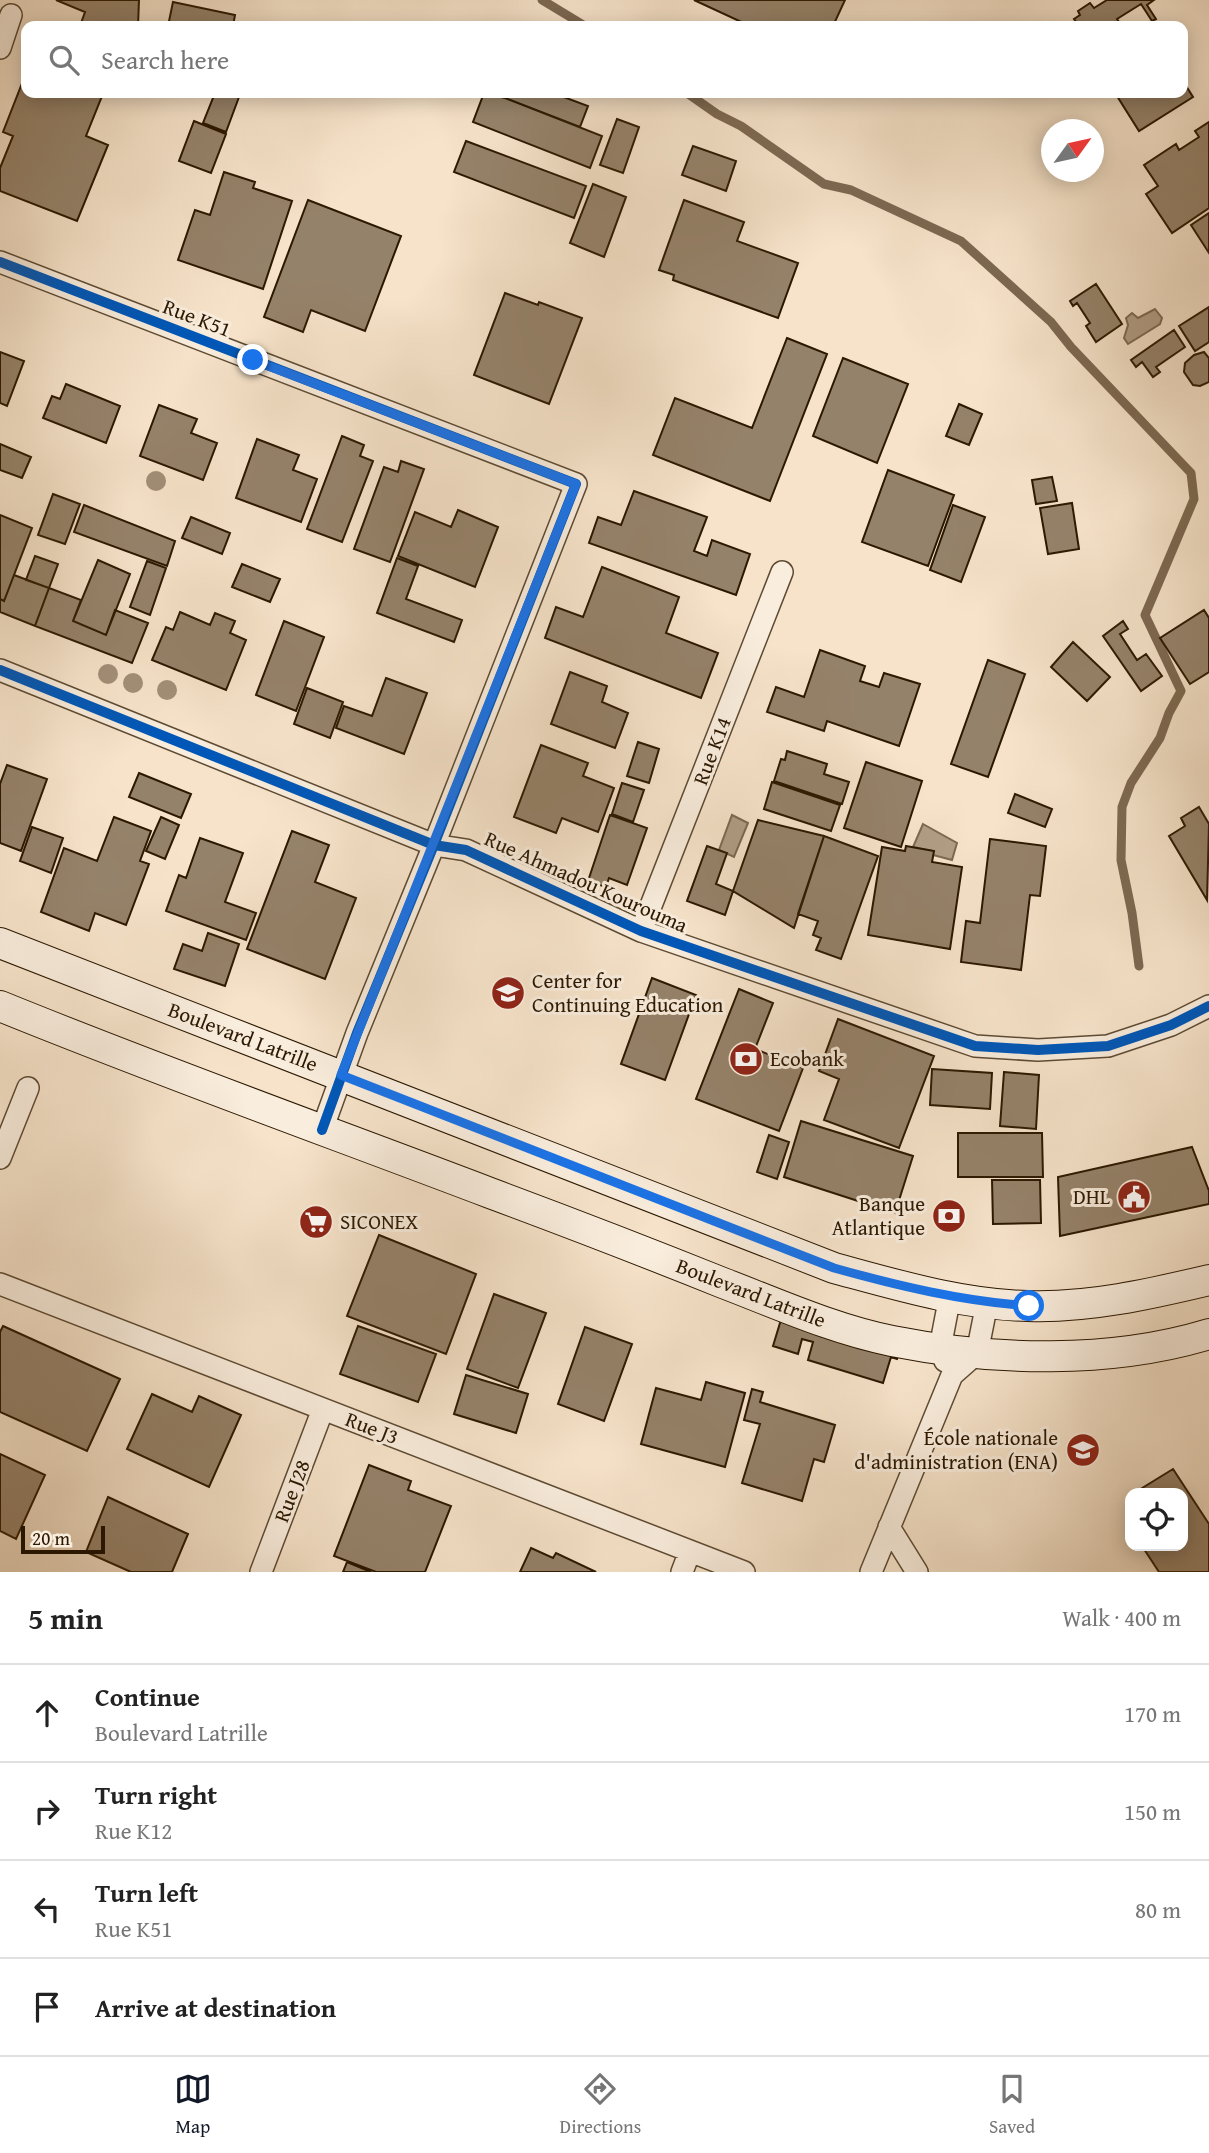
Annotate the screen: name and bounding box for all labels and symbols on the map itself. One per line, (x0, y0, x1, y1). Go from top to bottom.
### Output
north arrow (1041, 119, 1104, 182)
street label: Rue K51 (159, 290, 236, 345)
route end (237, 344, 268, 375)
street label: Rue K14 (684, 712, 739, 789)
street label: Rue Ahmadou Kourouma (480, 823, 693, 940)
place label: Center for Continuing Education (532, 965, 724, 1020)
school or university icon: Center for Continuing Education (489, 974, 527, 1012)
street label: Boulevard Latrille (164, 994, 323, 1079)
bank icon: Ecobank (727, 1040, 765, 1078)
place label: Ecobank (770, 1043, 844, 1074)
public building icon: DHL (1115, 1178, 1153, 1216)
place label: DHL (1073, 1181, 1110, 1212)
place label: Banque Atlantique (832, 1188, 925, 1243)
bank icon: Banque Atlantique (930, 1197, 968, 1235)
supermarket icon: SICONEX (297, 1203, 335, 1241)
place label: SICONEX (340, 1206, 418, 1237)
street label: Boulevard Latrille (672, 1250, 831, 1335)
route start (1013, 1290, 1044, 1321)
street label: Rue J3 (341, 1403, 403, 1452)
place label: École nationale d'administration (ENA) (854, 1422, 1058, 1477)
school or university icon: École nationale d'administration (ENA) (1064, 1431, 1102, 1469)
street label: Rue J28 (265, 1455, 318, 1527)
scale bar (21, 1523, 105, 1555)

